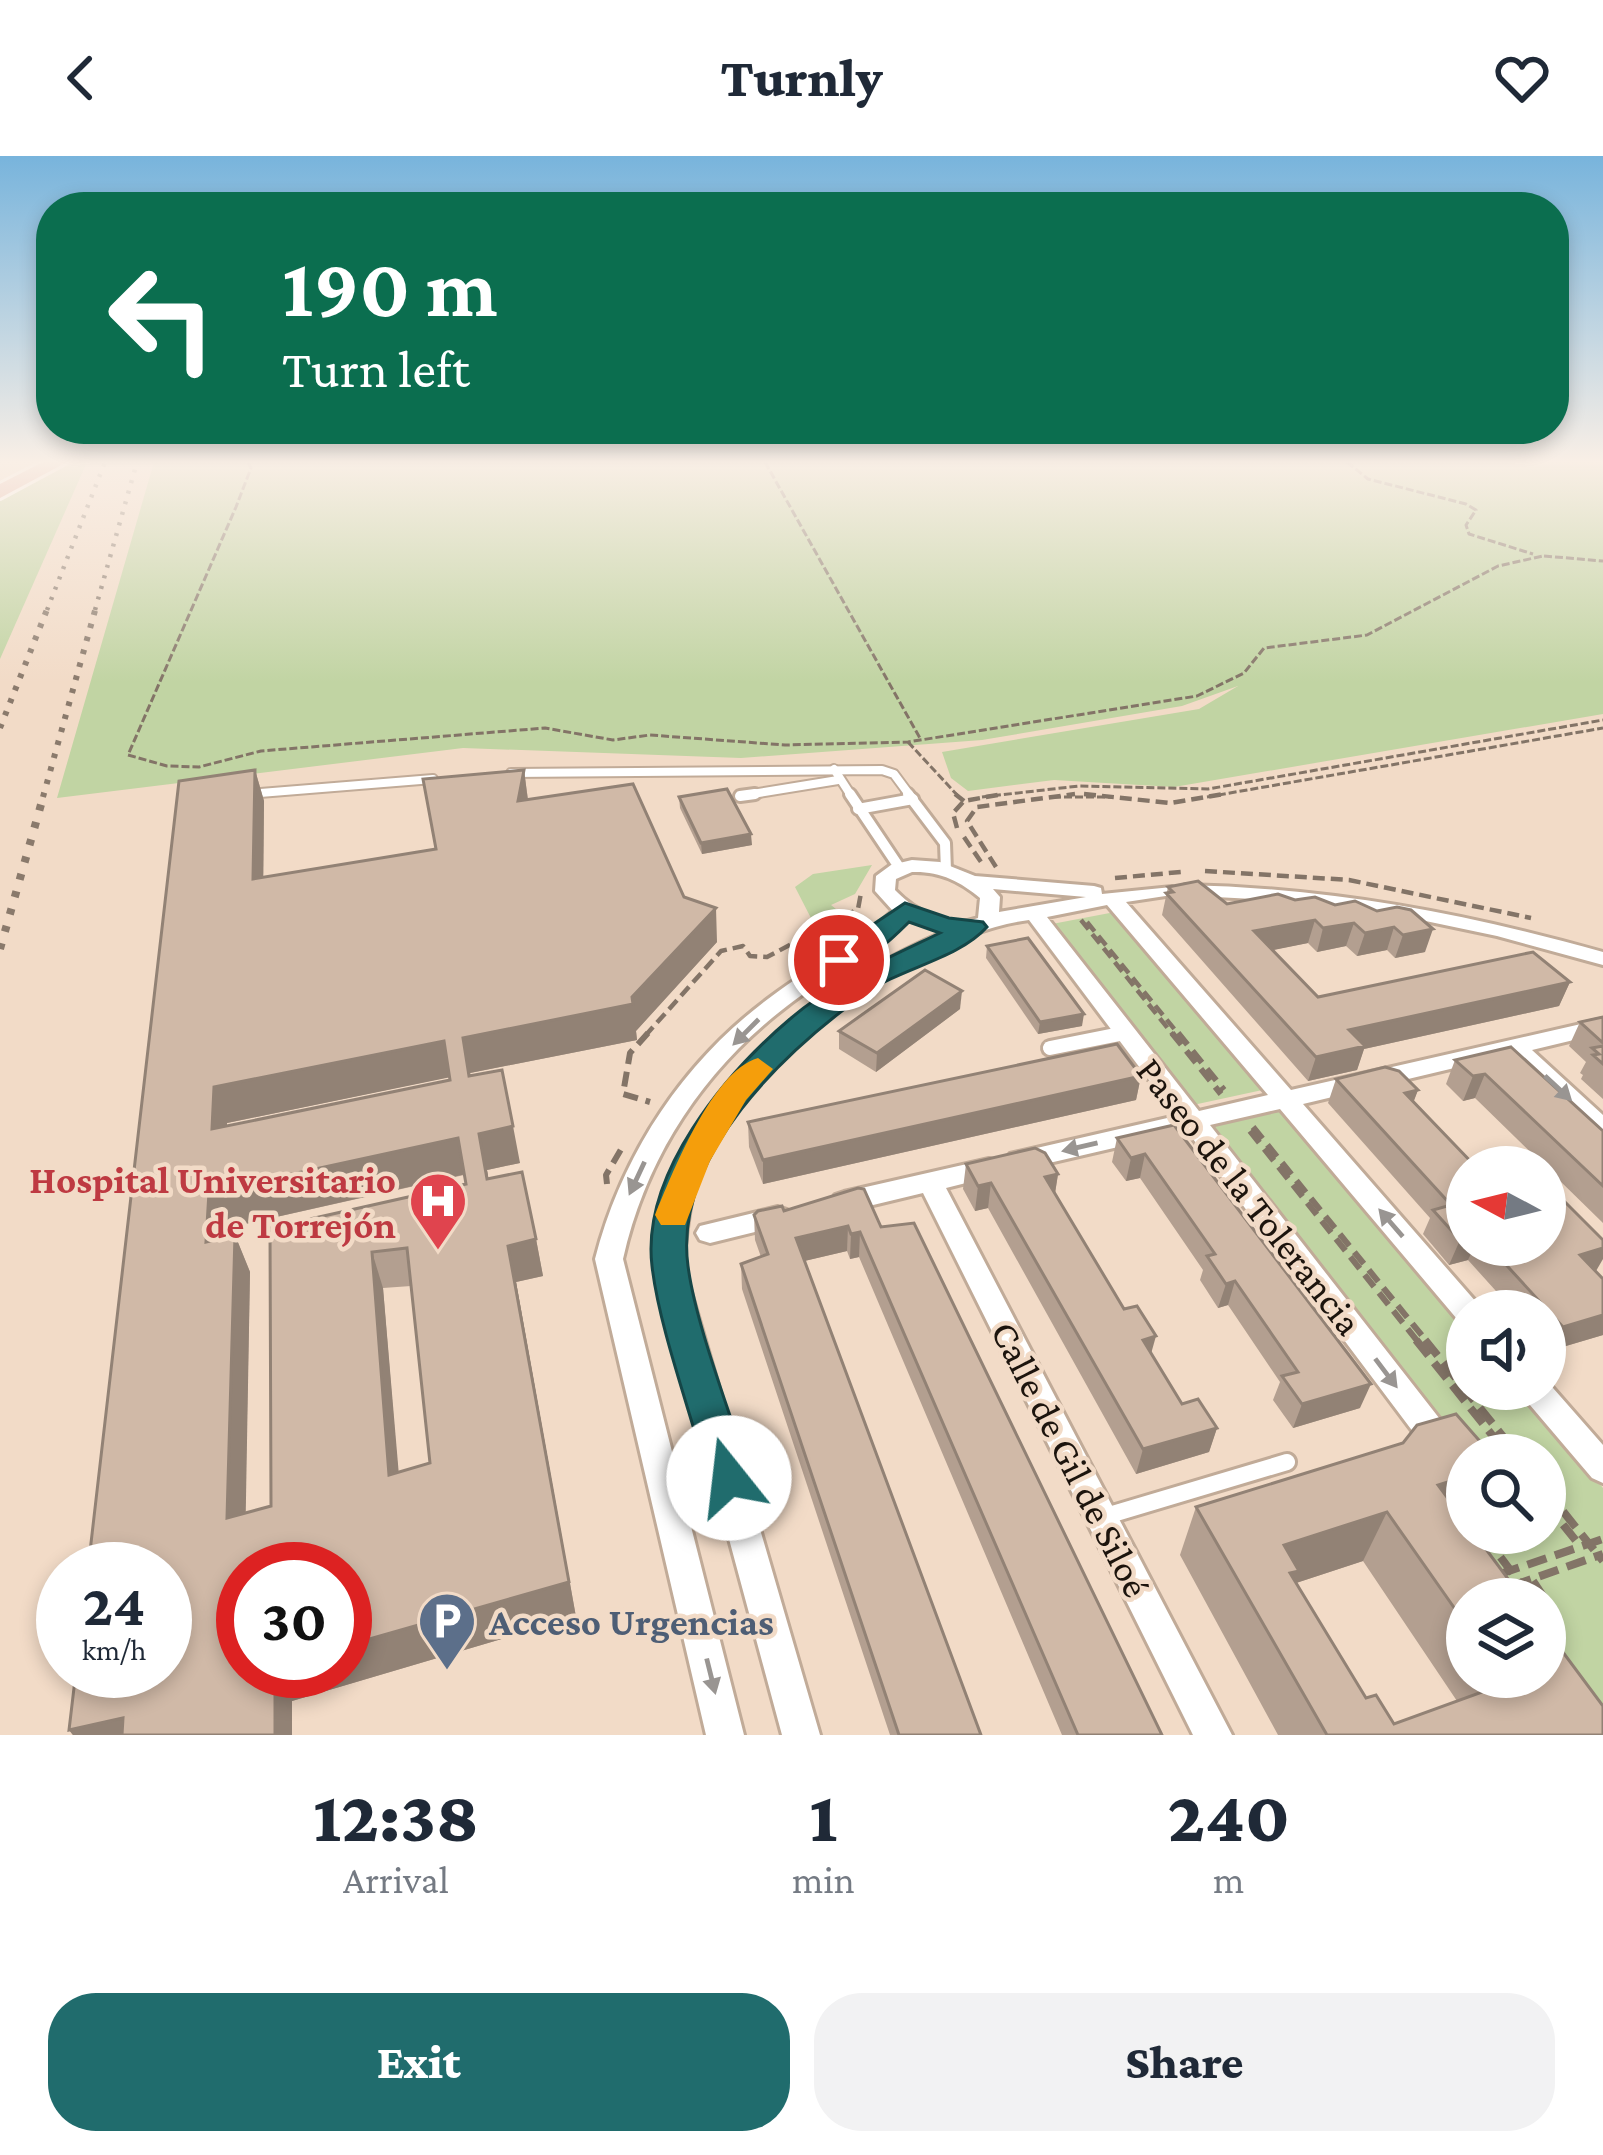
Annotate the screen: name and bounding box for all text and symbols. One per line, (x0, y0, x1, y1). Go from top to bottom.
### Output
icon: back (48, 45, 114, 111)
icon: heart (1489, 45, 1555, 111)
text: Turnly (720, 48, 883, 108)
icon: left (84, 240, 240, 396)
text: 190 m (282, 241, 498, 334)
text: Turn left (282, 339, 470, 399)
pin (788, 909, 890, 1011)
icon: arrive (806, 927, 872, 993)
one-way arrow (732, 1018, 760, 1046)
street label: Paseo de la Tolerancia (1128, 1049, 1372, 1343)
one-way arrow (1544, 1073, 1573, 1101)
one-way arrow (1060, 1139, 1098, 1158)
north arrow (1446, 1146, 1566, 1266)
map controls (1446, 1146, 1566, 1698)
place label: Hospital Universitario de Torrejón (29, 1158, 396, 1247)
one-way arrow (627, 1161, 647, 1196)
hospital icon: Hospital Universitario de Torrejón (407, 1170, 469, 1252)
one-way arrow (1378, 1208, 1404, 1238)
button: sound (1446, 1290, 1566, 1410)
street label: Calle de Gil de Siloé (983, 1314, 1159, 1604)
one-way arrow (1373, 1357, 1398, 1389)
position arrow (666, 1415, 792, 1541)
button: search (1446, 1434, 1566, 1554)
speed limit sign: 30 (216, 1542, 372, 1698)
text: 24 (83, 1571, 145, 1638)
button: layers (1446, 1578, 1566, 1698)
parking icon: Acceso Urgencias (416, 1590, 478, 1672)
place label: Acceso Urgencias (488, 1600, 774, 1643)
text: km/h (82, 1633, 146, 1666)
one-way arrow (702, 1658, 721, 1696)
text: 12:38 (313, 1776, 479, 1856)
text: 1 (809, 1776, 837, 1856)
text: 240 (1168, 1776, 1290, 1856)
text: Arrival (343, 1858, 449, 1901)
text: min (792, 1858, 855, 1901)
text: m (1213, 1858, 1244, 1901)
button: Exit (48, 1993, 790, 2131)
button: Share (814, 1993, 1555, 2131)

